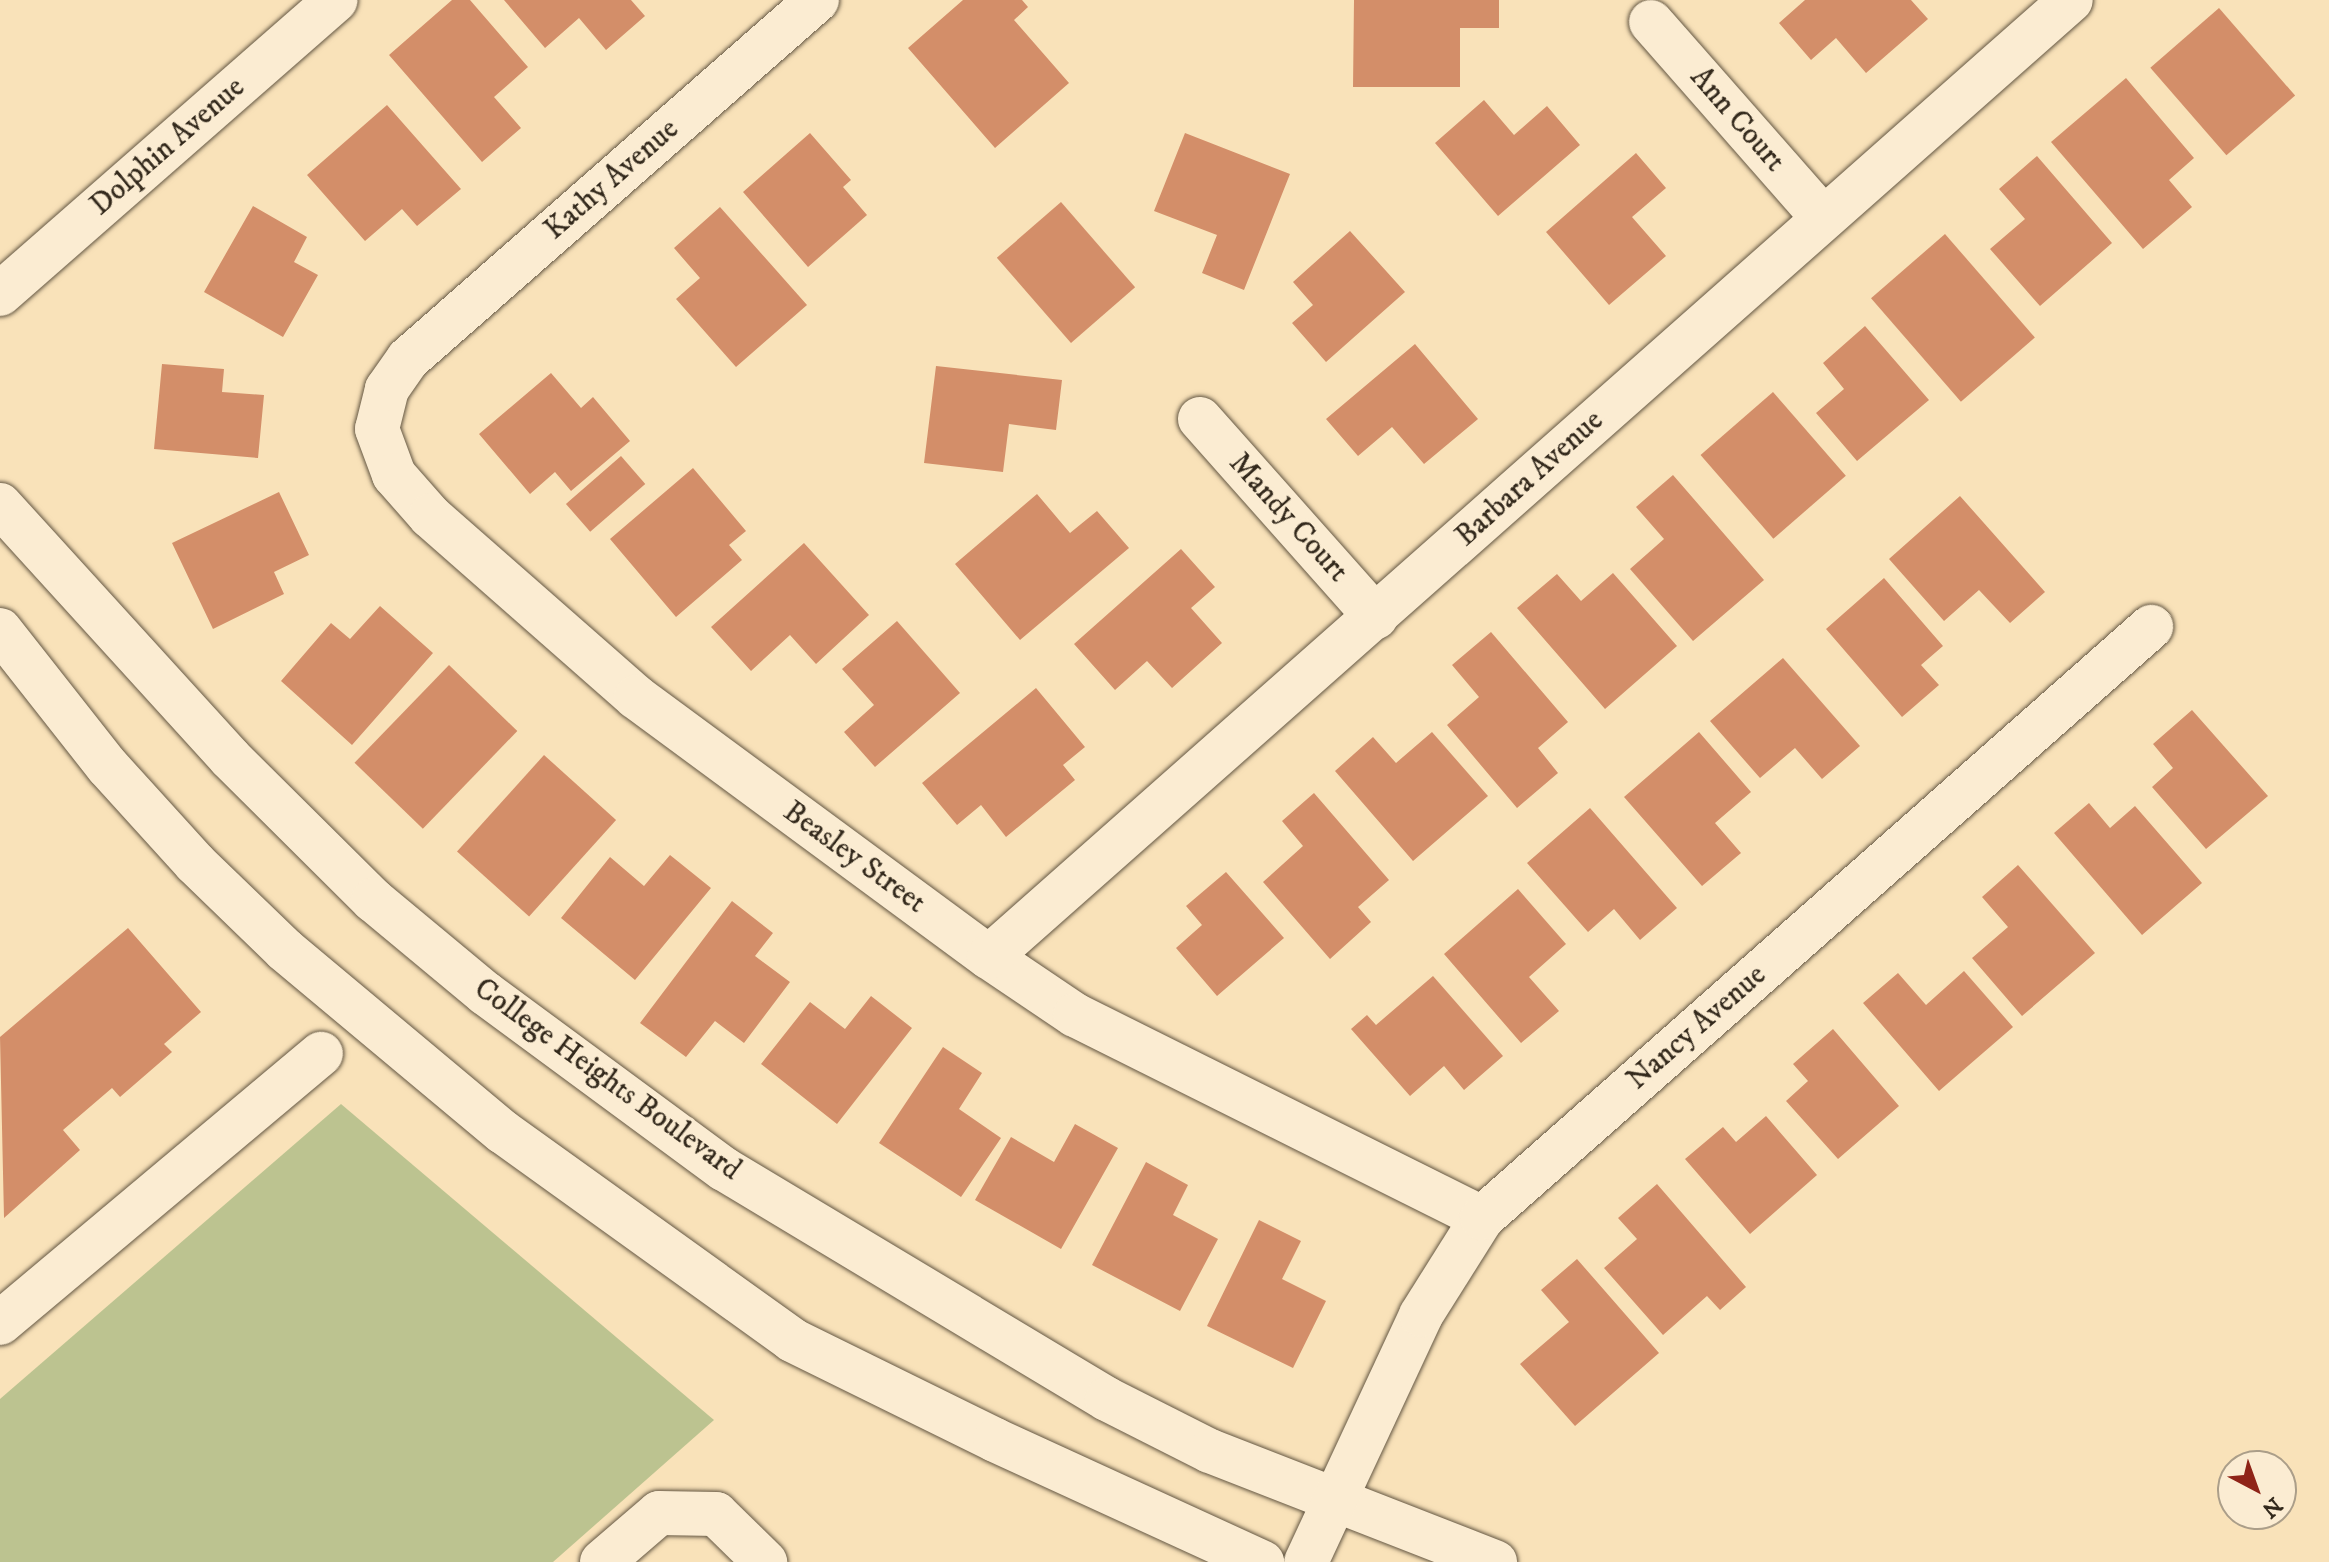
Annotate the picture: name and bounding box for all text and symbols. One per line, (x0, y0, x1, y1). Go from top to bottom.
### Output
street label: Ann Court (1682, 60, 1792, 180)
street label: Dolphin Avenue (83, 70, 253, 224)
street label: Kathy Avenue (538, 112, 686, 248)
street label: Barbara Avenue (1449, 403, 1611, 555)
street label: Mandy Court (1221, 446, 1355, 590)
street label: Beasley Street (776, 794, 932, 922)
street label: Nancy Avenue (1620, 958, 1774, 1098)
street label: College Heights Boulevard (467, 971, 747, 1189)
north arrow (2217, 1450, 2297, 1530)
text: N (2256, 1491, 2287, 1523)

